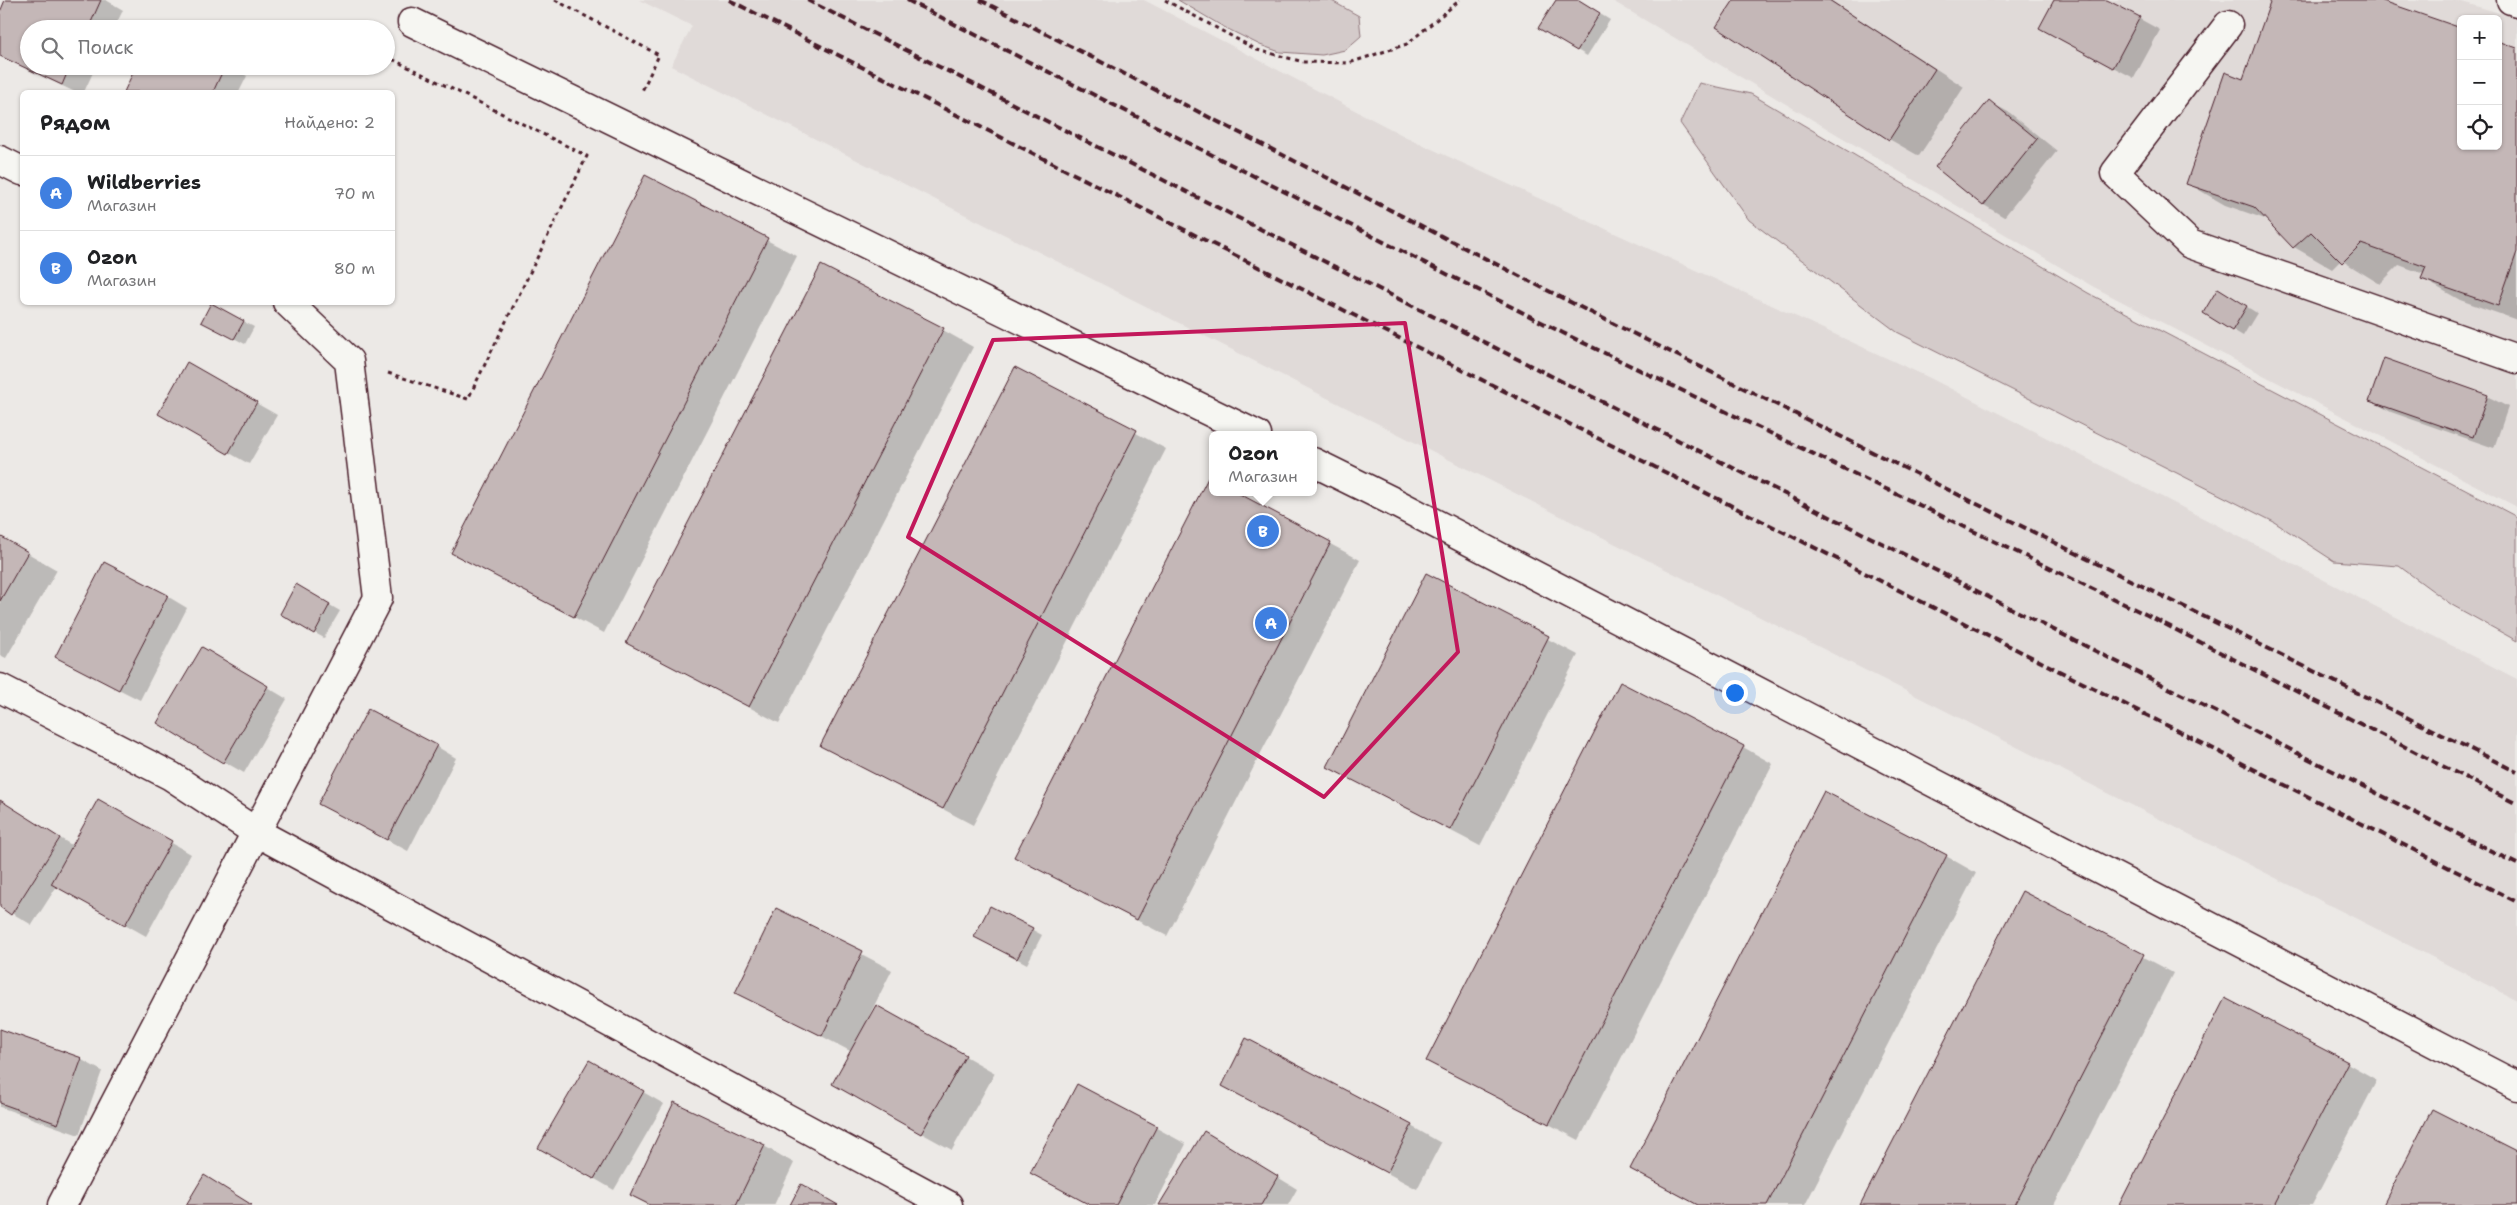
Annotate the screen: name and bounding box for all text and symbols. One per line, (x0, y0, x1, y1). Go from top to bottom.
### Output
map controls (2457, 15, 2502, 150)
button: + (2457, 15, 2502, 60)
search box (20, 20, 395, 75)
icon: search (38, 34, 66, 62)
text: Поиск (78, 35, 133, 60)
button: − (2457, 60, 2502, 105)
button: locate (2457, 105, 2502, 150)
text: Рядом (40, 109, 110, 137)
text: Найдено: 2 (284, 112, 375, 133)
text: Wildberries (87, 170, 201, 195)
text: A (50, 183, 62, 204)
text: 70 m (334, 183, 375, 204)
text: Магазин (87, 195, 156, 216)
text: Ozon (87, 245, 137, 270)
text: B (51, 258, 61, 279)
text: 80 m (334, 258, 375, 279)
text: Магазин (87, 270, 156, 291)
popup (1209, 431, 1317, 496)
text: Ozon (1228, 441, 1278, 466)
text: Магазин (1228, 466, 1298, 487)
pin: B (1247, 512, 1279, 550)
pin: A (1255, 604, 1287, 642)
your location (1722, 680, 1748, 706)

